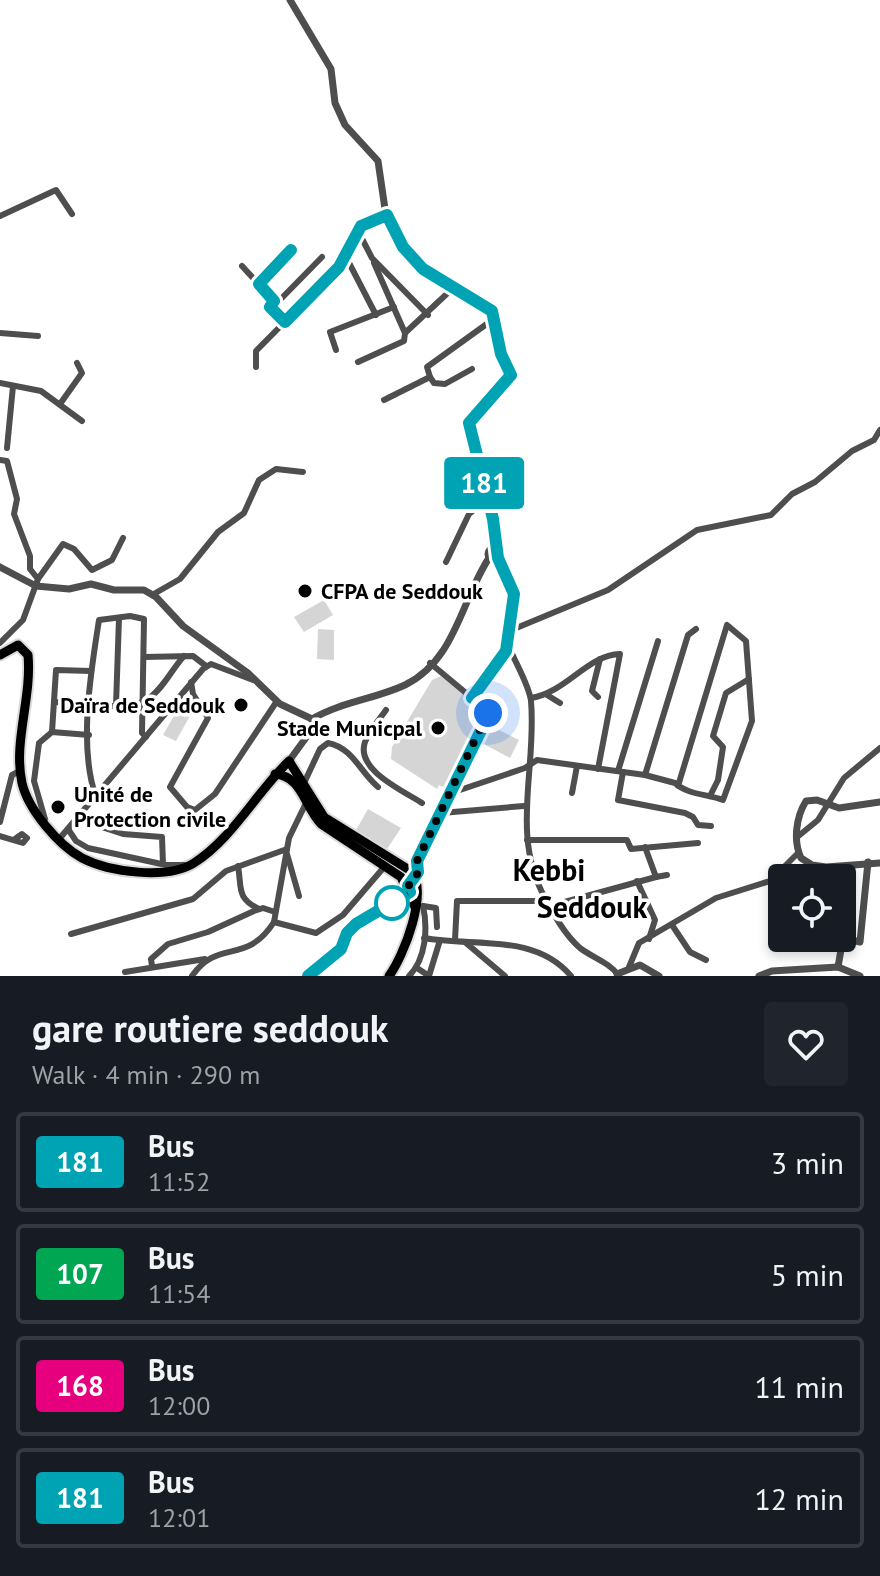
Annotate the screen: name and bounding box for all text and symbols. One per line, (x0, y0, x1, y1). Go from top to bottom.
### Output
line badge: 181 (438, 457, 530, 509)
text: 181 (460, 464, 508, 501)
place label: CFPA de Seddouk (321, 577, 483, 605)
marker: CFPA de Seddouk (296, 582, 314, 600)
place label: Daïra de Seddouk (60, 691, 225, 719)
your location (468, 693, 508, 733)
marker: Daïra de Seddouk (232, 696, 250, 714)
place label: Stade Municpal (277, 714, 423, 742)
marker: Stade Municpal (429, 719, 447, 737)
place label: Unité de Protection civile (74, 780, 226, 833)
marker: Unité de Protection civile (49, 798, 67, 816)
district label: Kebbi (513, 850, 585, 889)
map controls (768, 864, 856, 952)
button: locate (768, 864, 856, 952)
unlabelled marker (375, 886, 409, 920)
district label: Seddouk (537, 887, 647, 926)
button: heart (764, 1002, 848, 1086)
text: gare routiere seddouk (32, 1003, 389, 1052)
text: Walk · 4 min · 290 m (32, 1058, 260, 1091)
text: Bus (148, 1126, 195, 1165)
text: 181 (56, 1143, 104, 1180)
text: 3 min (771, 1143, 844, 1182)
text: 11:52 (148, 1165, 210, 1198)
text: Bus (148, 1238, 195, 1277)
text: 107 (56, 1255, 104, 1292)
text: 5 min (771, 1255, 844, 1294)
text: 11:54 (148, 1277, 210, 1310)
text: Bus (148, 1350, 195, 1389)
text: 168 (56, 1367, 104, 1404)
text: 11 min (754, 1367, 844, 1406)
text: 12:00 (148, 1389, 210, 1422)
text: Bus (148, 1462, 195, 1501)
text: 181 (56, 1479, 104, 1516)
text: 12 min (754, 1479, 844, 1518)
text: 12:01 (148, 1501, 210, 1534)

